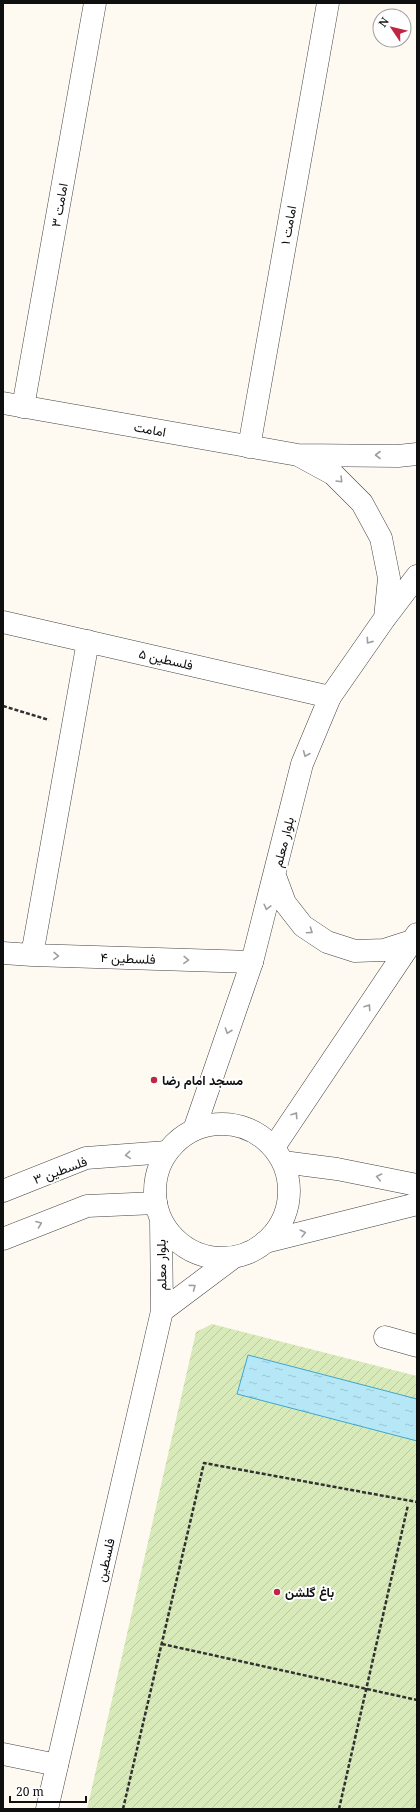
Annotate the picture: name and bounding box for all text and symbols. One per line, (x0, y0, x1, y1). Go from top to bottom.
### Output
north arrow (372, 8, 412, 48)
text: N (375, 14, 392, 30)
street label: امامت ۳ (46, 182, 72, 228)
street label: امامت ۱ (276, 204, 300, 246)
street label: امامت (132, 417, 168, 441)
one-way arrow (375, 451, 381, 459)
one-way arrow (335, 475, 343, 483)
one-way arrow (366, 637, 374, 644)
street label: فلسطین ۵ (137, 644, 195, 674)
one-way arrow (303, 749, 311, 757)
street label: بلوار معلم (268, 815, 298, 869)
one-way arrow (263, 904, 271, 910)
one-way arrow (306, 926, 313, 934)
street label: فلسطین ۴ (100, 948, 156, 968)
one-way arrow (53, 952, 59, 960)
one-way arrow (183, 956, 189, 964)
one-way arrow (363, 1004, 371, 1011)
one-way arrow (225, 1027, 233, 1034)
place label: مسجد امام رضا (162, 1071, 243, 1089)
marker: مسجد امام رضا (149, 1075, 159, 1085)
one-way arrow (290, 1112, 298, 1119)
one-way arrow (125, 1151, 131, 1160)
street label: فلسطین ۳ (30, 1152, 90, 1188)
one-way arrow (376, 1174, 382, 1182)
one-way arrow (36, 1221, 43, 1229)
one-way arrow (300, 1229, 306, 1237)
street label: بلوار معلم (152, 1239, 170, 1291)
one-way arrow (189, 1285, 196, 1292)
street label: فلسطین (91, 1536, 119, 1584)
place label: باغ گلشن (285, 1583, 334, 1601)
marker: باغ گلشن (272, 1587, 282, 1597)
scale bar (10, 1778, 86, 1804)
text: 20 m (16, 1783, 44, 1800)

